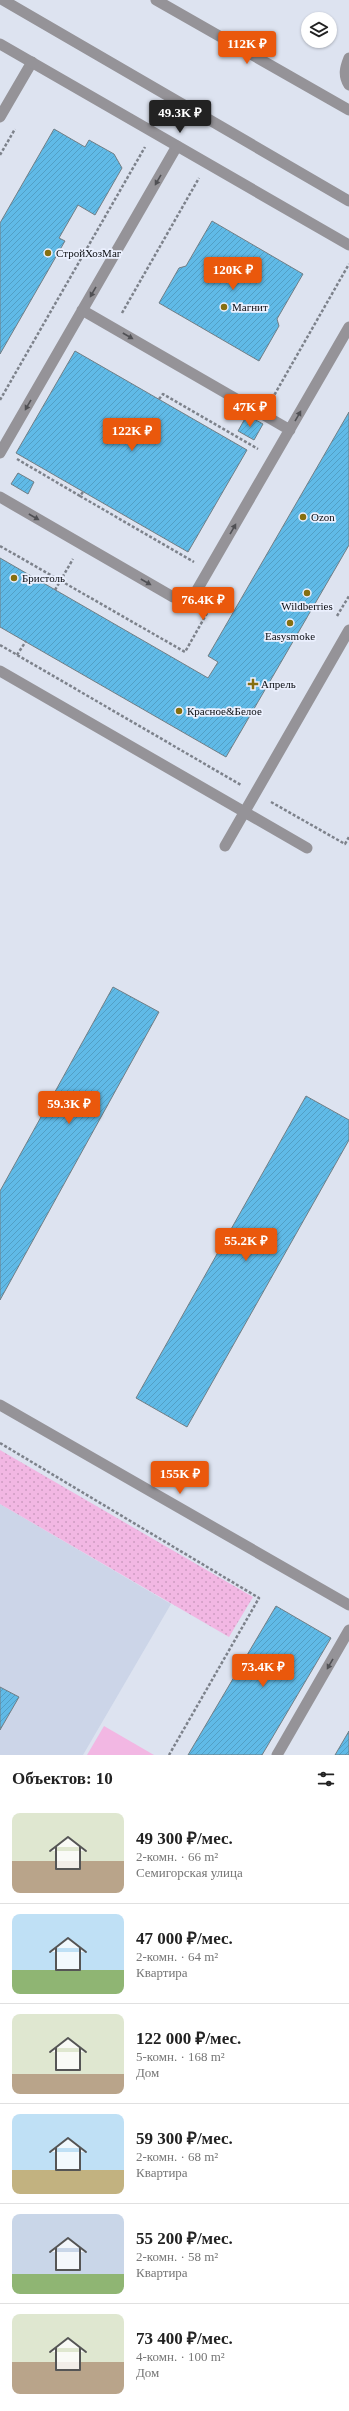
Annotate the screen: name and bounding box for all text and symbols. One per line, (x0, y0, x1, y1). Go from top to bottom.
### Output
map controls (301, 12, 337, 48)
button: layers (301, 12, 337, 48)
pin: 112K ₽ (214, 31, 280, 65)
text: 112K ₽ (227, 36, 267, 51)
pin: 49.3K ₽ (143, 100, 217, 134)
text: 49.3K ₽ (158, 105, 202, 120)
one-way arrow (154, 174, 161, 186)
place label: СтройХозМаг (56, 247, 122, 259)
marker: СтройХозМаг (43, 248, 53, 258)
pin: 120K ₽ (200, 257, 266, 291)
text: 120K ₽ (213, 262, 253, 277)
one-way arrow (89, 286, 96, 298)
place label: Магнит (232, 301, 268, 313)
marker: Магнит (219, 302, 229, 312)
one-way arrow (122, 333, 134, 340)
pin: 47K ₽ (222, 394, 278, 428)
one-way arrow (24, 399, 31, 411)
text: 47K ₽ (233, 399, 267, 414)
one-way arrow (294, 410, 301, 422)
pin: 122K ₽ (99, 418, 165, 452)
text: 122K ₽ (112, 423, 152, 438)
place label: Ozon (311, 511, 335, 523)
marker: Ozon (298, 512, 308, 522)
one-way arrow (28, 513, 40, 520)
one-way arrow (229, 523, 236, 535)
place label: Бристоль (22, 572, 65, 584)
marker: Бристоль (9, 573, 19, 583)
one-way arrow (140, 578, 152, 585)
pin: 76.4K ₽ (166, 587, 240, 621)
marker: Wildberries (302, 588, 312, 598)
text: 76.4K ₽ (181, 592, 225, 607)
place label: Wildberries (281, 600, 333, 612)
marker: Easysmoke (285, 618, 295, 628)
place label: Easysmoke (265, 630, 315, 642)
place label: Апрель (261, 678, 296, 690)
marker: Апрель (248, 679, 258, 689)
place label: Красное&Белое (187, 705, 262, 717)
marker: Красное&Белое (174, 706, 184, 716)
pin: 59.3K ₽ (32, 1091, 106, 1125)
text: 59.3K ₽ (47, 1096, 91, 1111)
pin: 55.2K ₽ (209, 1228, 283, 1262)
text: 55.2K ₽ (224, 1233, 268, 1248)
pin: 155K ₽ (147, 1461, 213, 1495)
text: 155K ₽ (160, 1466, 200, 1481)
pin: 73.4K ₽ (226, 1654, 300, 1688)
one-way arrow (326, 1658, 333, 1670)
text: 73.4K ₽ (241, 1659, 285, 1674)
icon: filters (315, 1768, 337, 1790)
text: Объектов: 10 (12, 1769, 113, 1788)
icon: home (44, 1829, 92, 1877)
text: 49 300 ₽/мес. (136, 1829, 233, 1848)
text: 2-комн. · 66 m² (136, 1849, 218, 1864)
text: Семигорская улица (136, 1865, 243, 1880)
text: 47 000 ₽/мес. (136, 1929, 233, 1948)
icon: home (44, 1930, 92, 1978)
text: 2-комн. · 64 m² (136, 1949, 218, 1964)
text: Квартира (136, 1965, 188, 1980)
text: 122 000 ₽/мес. (136, 2029, 241, 2048)
icon: home (44, 2030, 92, 2078)
text: 5-комн. · 168 m² (136, 2049, 225, 2064)
text: Дом (136, 2065, 159, 2080)
text: 59 300 ₽/мес. (136, 2129, 233, 2148)
icon: home (44, 2130, 92, 2178)
text: 2-комн. · 68 m² (136, 2149, 218, 2164)
text: Квартира (136, 2165, 188, 2180)
text: 55 200 ₽/мес. (136, 2229, 233, 2248)
icon: home (44, 2230, 92, 2278)
text: 2-комн. · 58 m² (136, 2249, 218, 2264)
text: Квартира (136, 2265, 188, 2280)
text: 73 400 ₽/мес. (136, 2329, 233, 2348)
icon: home (44, 2330, 92, 2378)
text: 4-комн. · 100 m² (136, 2349, 225, 2364)
text: Дом (136, 2365, 159, 2380)

